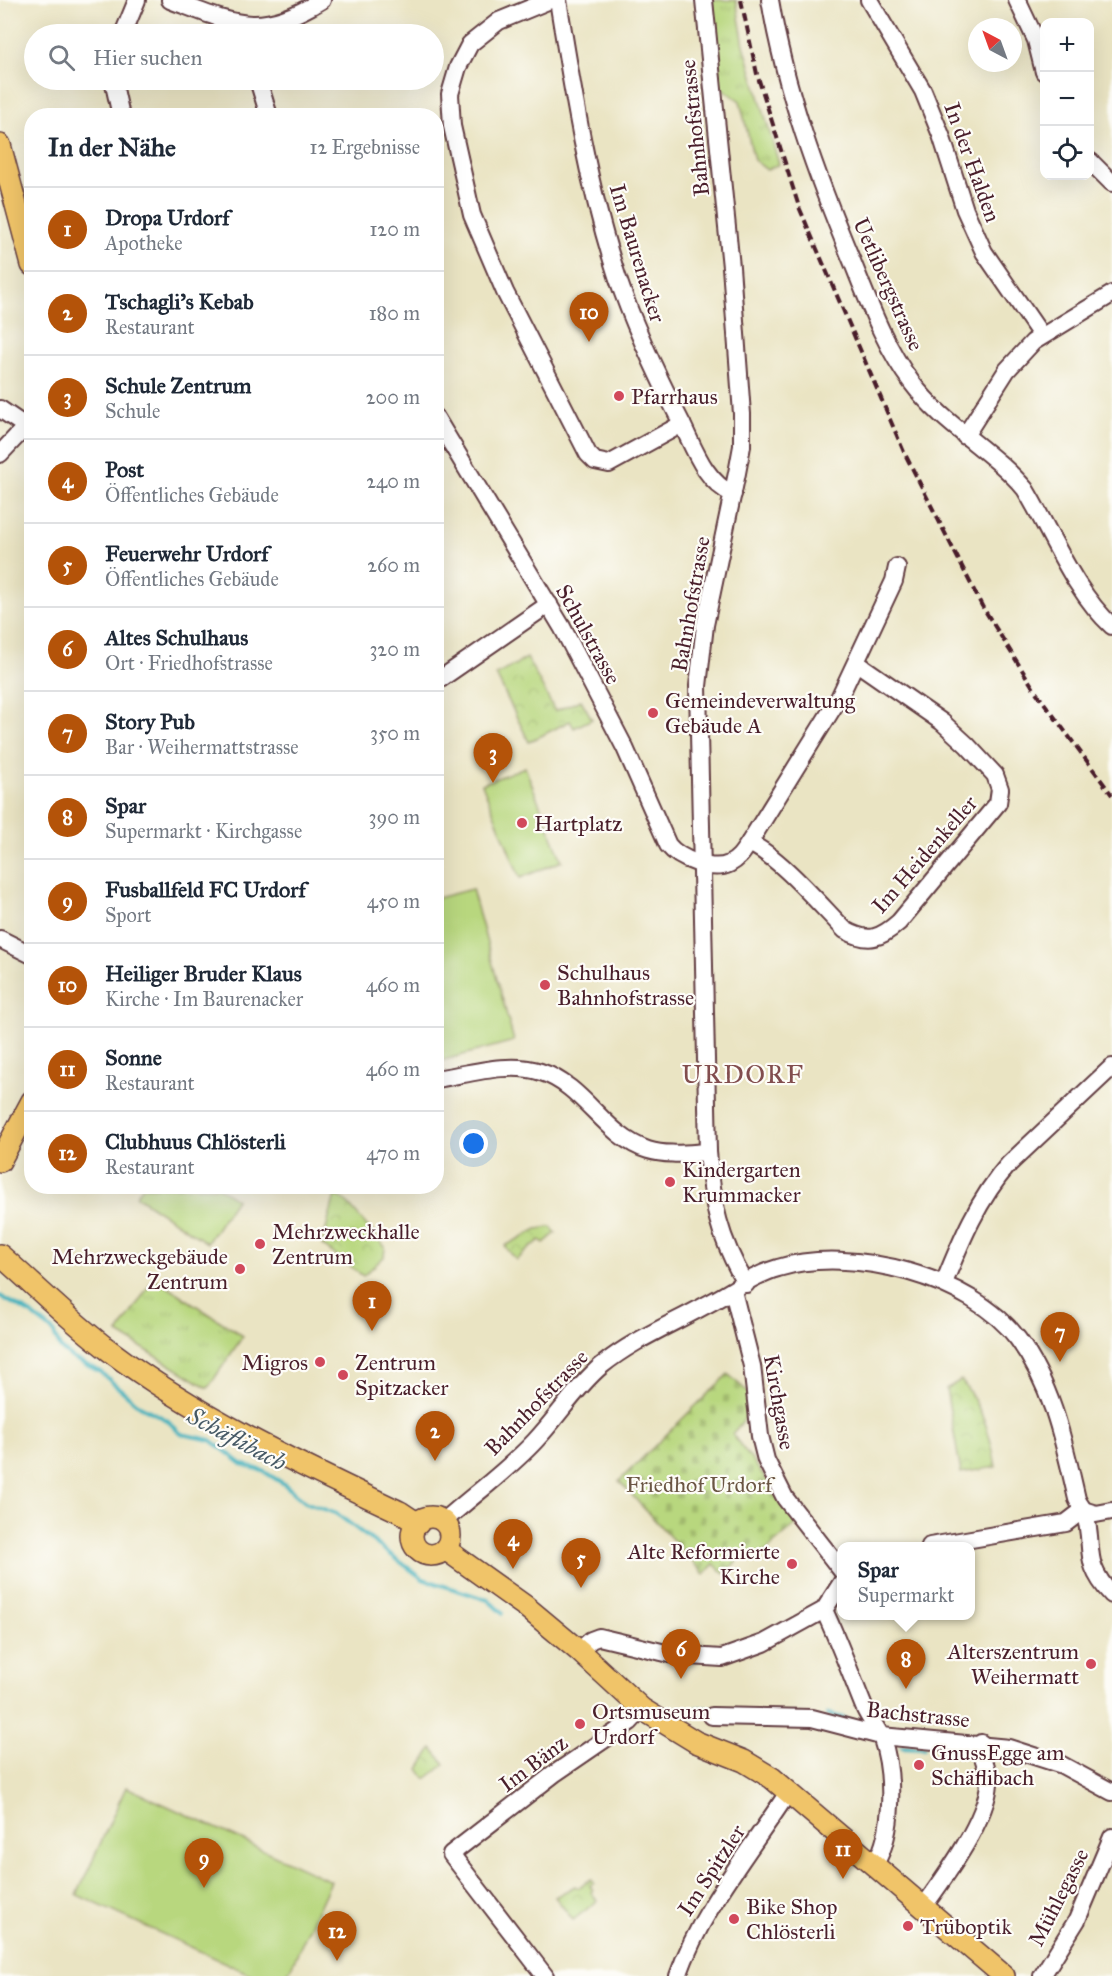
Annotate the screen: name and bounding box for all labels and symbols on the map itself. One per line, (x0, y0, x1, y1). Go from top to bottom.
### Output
north arrow (968, 18, 1022, 72)
street label: Bahnhofstrasse (674, 58, 715, 198)
street label: In der Halden (938, 99, 1007, 226)
street label: Im Baurenacker (604, 181, 672, 326)
street label: Uetlibergstrasse (847, 214, 930, 355)
pin: 10 (570, 292, 608, 342)
place label: Pfarrhaus (631, 383, 718, 410)
marker: Pfarrhaus (612, 389, 626, 403)
street label: Bahnhofstrasse (665, 534, 716, 674)
street label: Schulstrasse (550, 579, 627, 689)
place label: Gemeindeverwaltung Gebäude A (665, 687, 856, 739)
marker: Gemeindeverwaltung Gebäude A (646, 706, 660, 720)
pin: 3 (474, 734, 512, 783)
street label: Im Heidenkeller (866, 789, 983, 919)
place label: Hartplatz (534, 810, 622, 837)
marker: Hartplatz (515, 816, 529, 830)
place label: Schulhaus Bahnhofstrasse (557, 959, 694, 1011)
marker: Schulhaus Bahnhofstrasse (538, 978, 552, 992)
district label: URDORF (681, 1058, 805, 1090)
your location (459, 1129, 488, 1158)
place label: Kindergarten Krummacker (682, 1156, 801, 1208)
marker: Kindergarten Krummacker (663, 1175, 677, 1189)
place label: Mehrzweckhalle Zentrum (272, 1218, 420, 1270)
marker: Mehrzweckhalle Zentrum (253, 1237, 267, 1251)
place label: Mehrzweckgebäude Zentrum (52, 1243, 229, 1295)
marker: Mehrzweckgebäude Zentrum (233, 1262, 247, 1276)
pin: 1 (352, 1282, 392, 1331)
pin: 7 (1040, 1312, 1080, 1362)
street label: Bahnhofstrasse (479, 1344, 594, 1461)
place label: Migros (242, 1349, 308, 1376)
place label: Zentrum Spitzacker (355, 1349, 449, 1401)
street label: Kirchgasse (758, 1352, 801, 1452)
marker: Migros (313, 1355, 327, 1369)
marker: Zentrum Spitzacker (336, 1368, 350, 1382)
water label: Schäflibach (181, 1400, 292, 1479)
pin: 2 (416, 1412, 454, 1461)
park label: Friedhof Urdorf (626, 1471, 776, 1498)
pin: 4 (494, 1520, 532, 1569)
pin: 5 (562, 1538, 600, 1588)
place label: Alte Reformierte Kirche (627, 1538, 780, 1590)
marker: Alte Reformierte Kirche (785, 1557, 799, 1571)
pin: 6 (662, 1630, 700, 1679)
place label: Alterszentrum Weihermatt (947, 1638, 1080, 1690)
pin: 8 (886, 1640, 926, 1689)
marker: Alterszentrum Weihermatt (1084, 1657, 1098, 1671)
street label: Bachstrasse (865, 1696, 971, 1733)
place label: Ortsmuseum Urdorf (592, 1698, 711, 1750)
marker: Ortsmuseum Urdorf (573, 1717, 587, 1731)
street label: Im Bänz (494, 1729, 573, 1798)
place label: GnussEgge am Schäflibach (931, 1739, 1065, 1791)
marker: GnussEgge am Schäflibach (912, 1758, 926, 1772)
street label: Im Spitzler (672, 1819, 751, 1921)
pin: 11 (824, 1830, 862, 1879)
pin: 9 (184, 1838, 224, 1888)
street label: Mühlegasse (1022, 1844, 1095, 1951)
place label: Bike Shop Chlösterli (746, 1893, 838, 1945)
pin: 12 (318, 1912, 356, 1961)
marker: Bike Shop Chlösterli (727, 1912, 741, 1926)
place label: Trüboptik (920, 1913, 1012, 1940)
marker: Trüboptik (901, 1919, 915, 1933)

